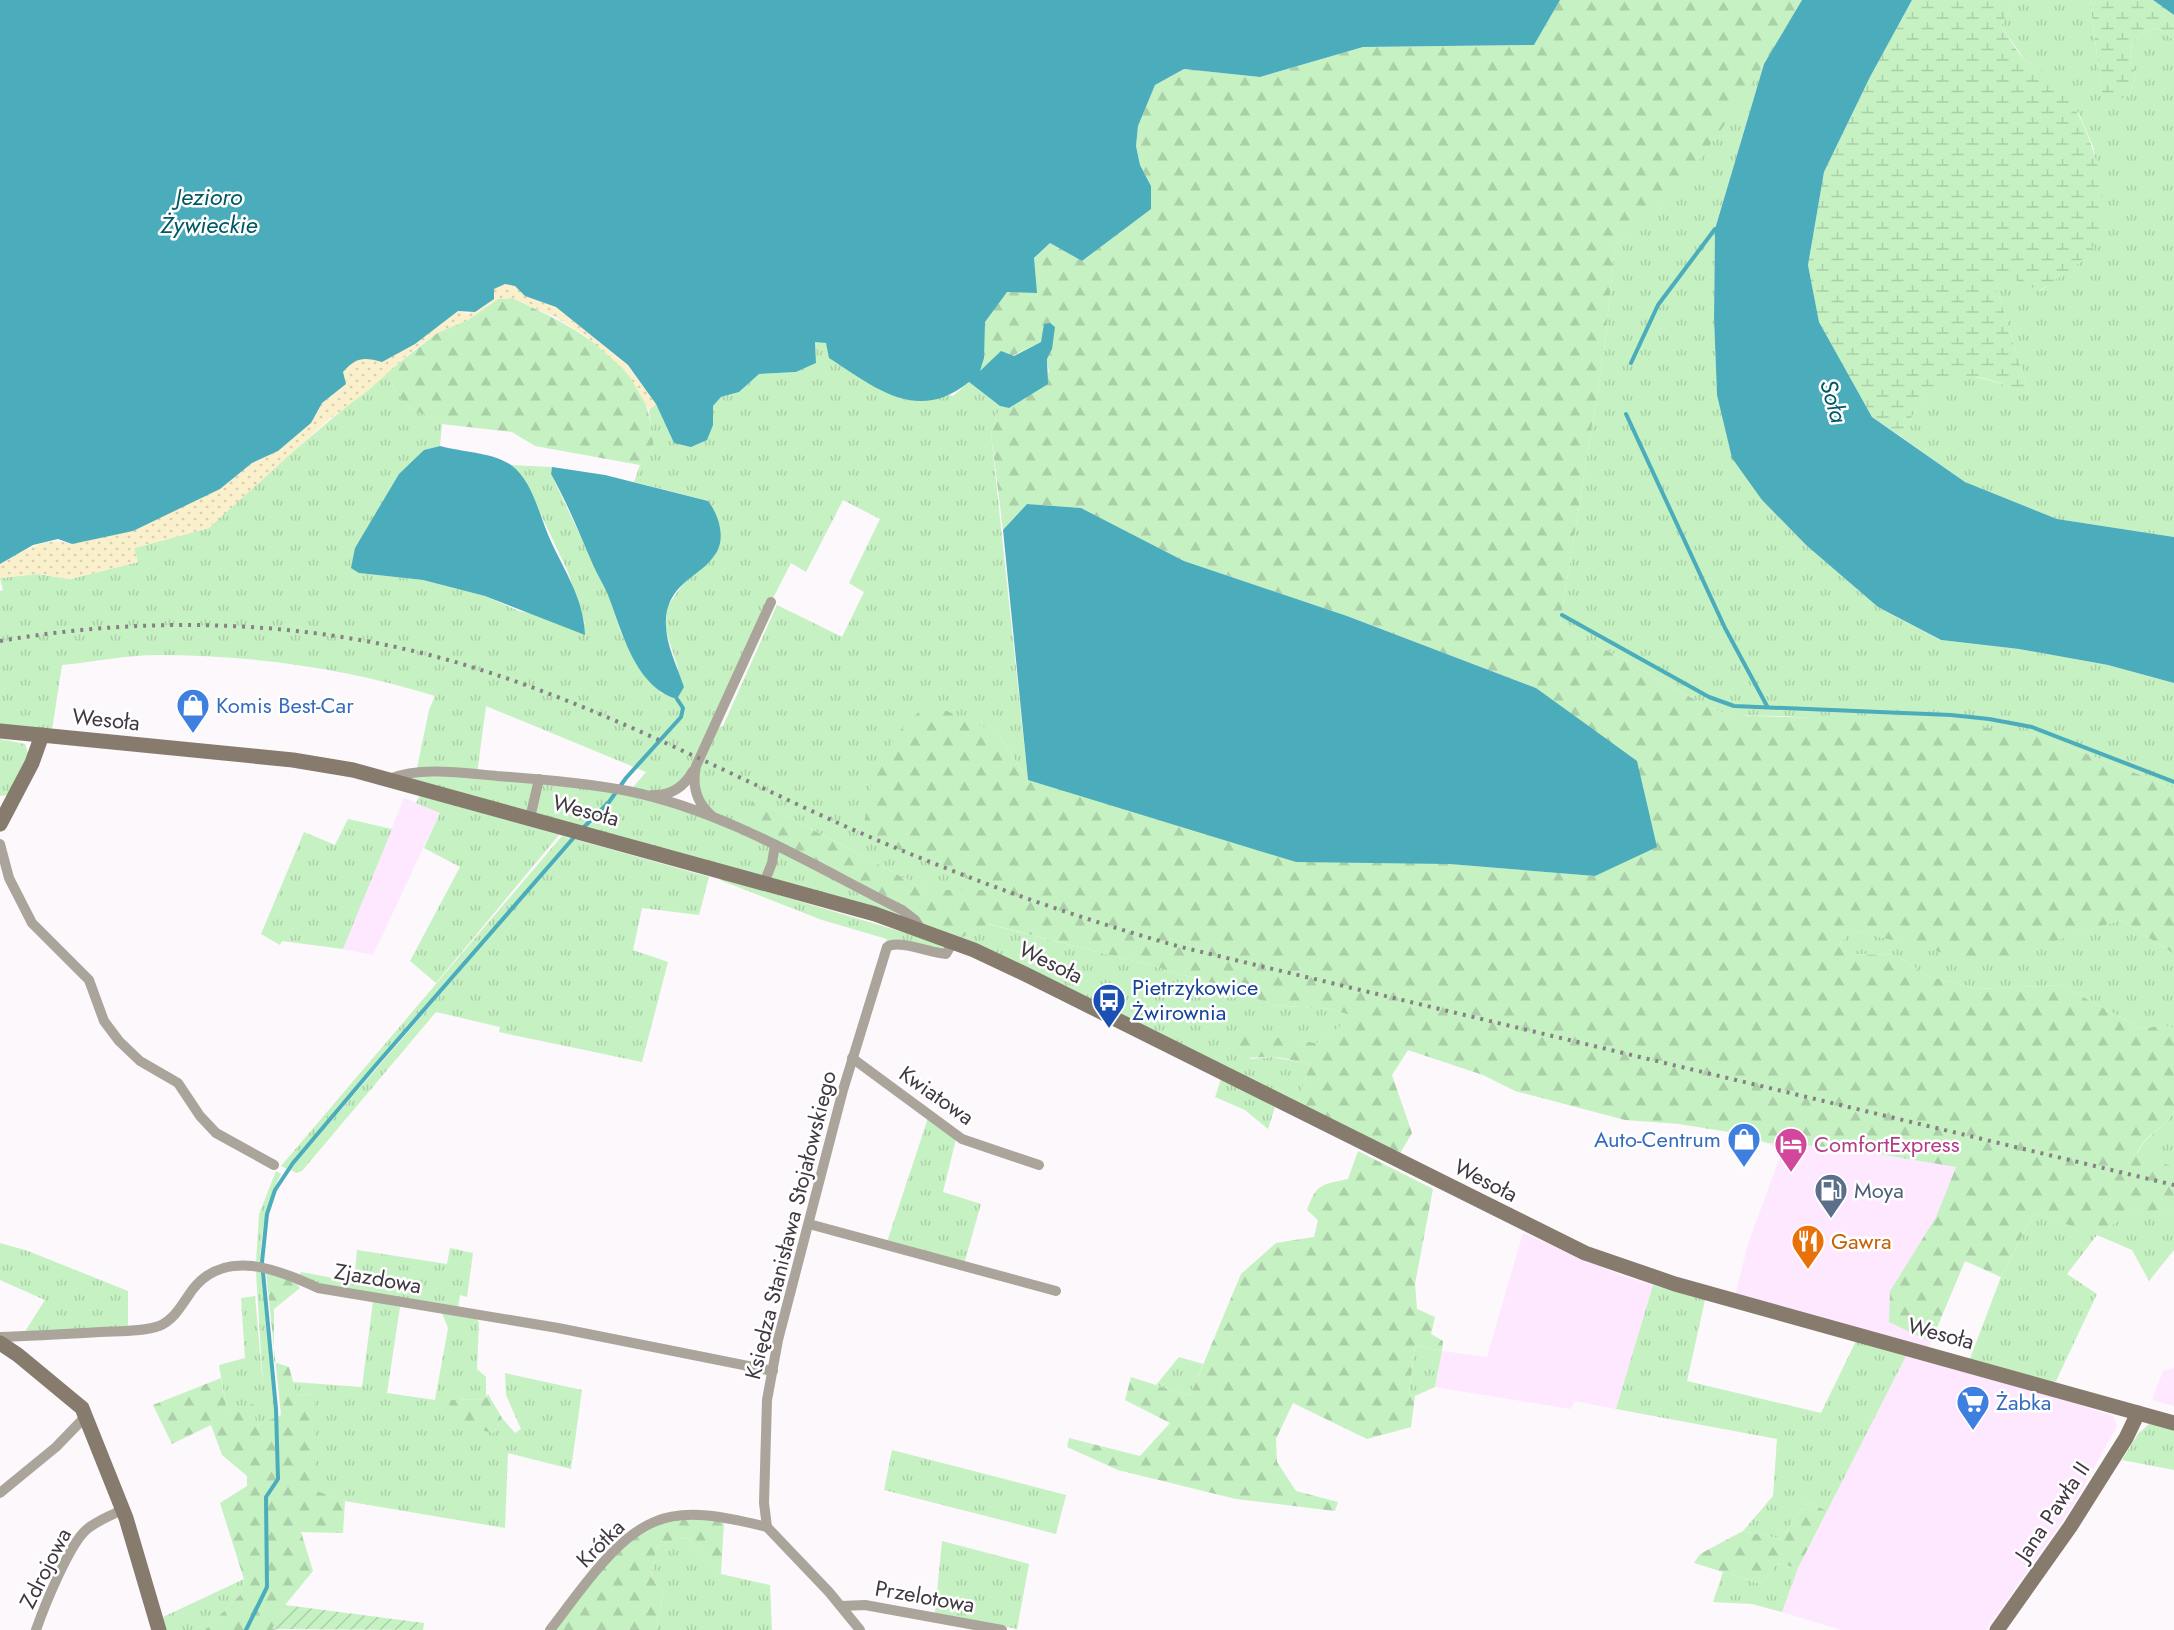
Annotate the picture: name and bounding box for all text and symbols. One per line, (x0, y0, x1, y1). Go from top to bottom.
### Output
water label: Jezioro Żywieckie (160, 179, 257, 242)
water label: Soła (1811, 375, 1857, 427)
shop icon: Komis Best-Car (175, 687, 211, 734)
place label: Komis Best-Car (216, 689, 354, 721)
street label: Wesoła (71, 700, 141, 738)
street label: Wesoła (549, 786, 623, 834)
street label: Wesoła (1013, 933, 1089, 991)
place label: Pietrzykowice Żwirownia (1132, 971, 1258, 1028)
bus stop icon: Pietrzykowice Żwirownia (1091, 982, 1127, 1029)
street label: Kwiatowa (893, 1057, 981, 1133)
street label: Księdza Stanisława Stojałowskiego (736, 1067, 844, 1383)
shop icon: Auto-Centrum (1726, 1121, 1762, 1168)
place label: Auto-Centrum (1594, 1123, 1721, 1155)
hotel icon: ComfortExpress (1773, 1126, 1809, 1173)
place label: ComfortExpress (1814, 1128, 1960, 1160)
street label: Wesoła (1448, 1150, 1524, 1210)
fuel station icon: Moya (1813, 1172, 1849, 1219)
place label: Moya (1854, 1174, 1904, 1206)
restaurant icon: Gawra (1790, 1223, 1826, 1270)
place label: Gawra (1831, 1225, 1892, 1257)
street label: Zjazdowa (332, 1255, 424, 1301)
street label: Wesoła (1904, 1309, 1978, 1357)
supermarket icon: Żabka (1955, 1384, 1991, 1431)
place label: Żabka (1996, 1386, 2051, 1418)
street label: Jana Pawła II (2005, 1455, 2097, 1570)
street label: Krótka (568, 1511, 632, 1575)
street label: Zdrojowa (11, 1522, 79, 1614)
street label: Przelotowa (873, 1572, 977, 1620)

